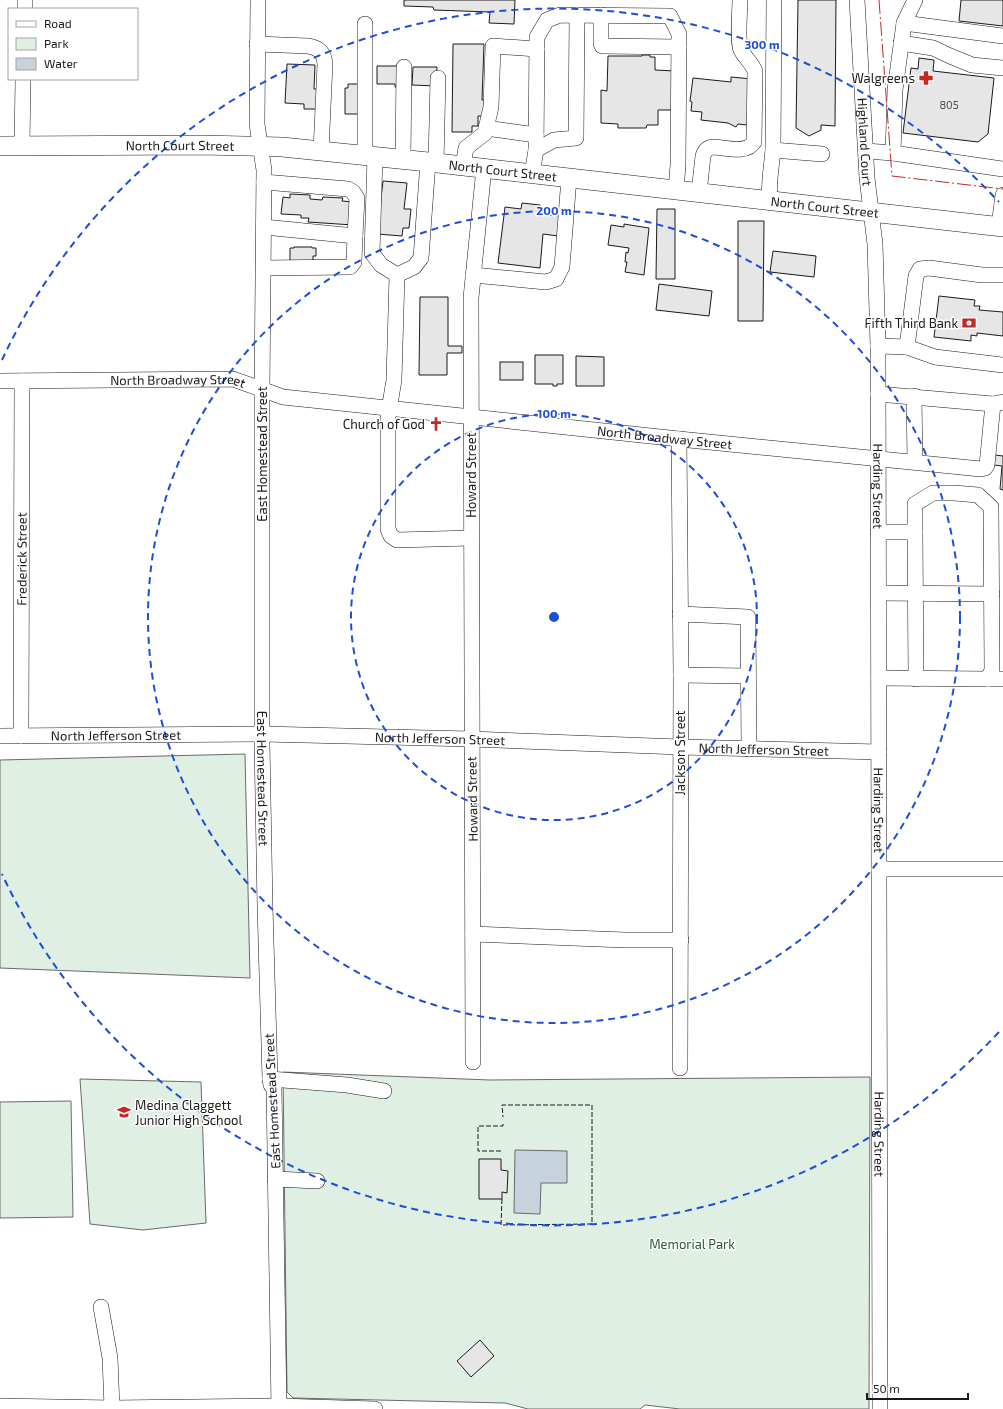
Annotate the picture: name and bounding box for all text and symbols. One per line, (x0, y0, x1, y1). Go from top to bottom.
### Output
legend (8, 8, 138, 80)
text: Road (44, 16, 72, 30)
text: Park (44, 36, 69, 50)
text: 300 m (744, 37, 780, 51)
text: Water (44, 56, 78, 70)
place label: Walgreens (851, 70, 915, 86)
pharmacy icon: Walgreens (918, 70, 934, 86)
street label: Highland Court (855, 97, 876, 187)
house number: 805 (939, 98, 959, 111)
street label: North Court Street (126, 137, 235, 154)
street label: North Court Street (448, 156, 558, 185)
street label: North Court Street (770, 193, 880, 221)
text: 200 m (536, 203, 572, 217)
place label: Fifth Third Bank (865, 315, 958, 331)
bank icon: Fifth Third Bank (961, 315, 977, 331)
street label: North Broadway Street (110, 371, 248, 391)
street label: East Homestead Street (254, 386, 270, 522)
text: 100 m (537, 406, 571, 420)
place label: Church of God (343, 416, 425, 432)
church icon: Church of God (428, 416, 444, 432)
street label: North Broadway Street (596, 422, 733, 452)
street label: Howard Street (463, 432, 479, 518)
street label: Harding Street (870, 443, 886, 529)
street label: Frederick Street (13, 512, 30, 606)
centre of rings (547, 610, 561, 624)
street label: Jackson Street (672, 710, 688, 796)
street label: East Homestead Street (254, 711, 272, 846)
street label: North Jefferson Street (51, 727, 181, 744)
street label: North Jefferson Street (375, 729, 505, 748)
street label: North Jefferson Street (698, 739, 829, 759)
street label: Howard Street (463, 756, 481, 842)
street label: Harding Street (871, 767, 887, 853)
street label: East Homestead Street (260, 1033, 284, 1169)
street label: Harding Street (871, 1091, 888, 1177)
place label: Medina Claggett Junior High School (135, 1097, 242, 1128)
school or university icon: Medina Claggett Junior High School (116, 1104, 132, 1120)
park label: Memorial Park (649, 1236, 735, 1252)
scale bar (867, 1375, 968, 1401)
text: 50 m (873, 1381, 900, 1395)

